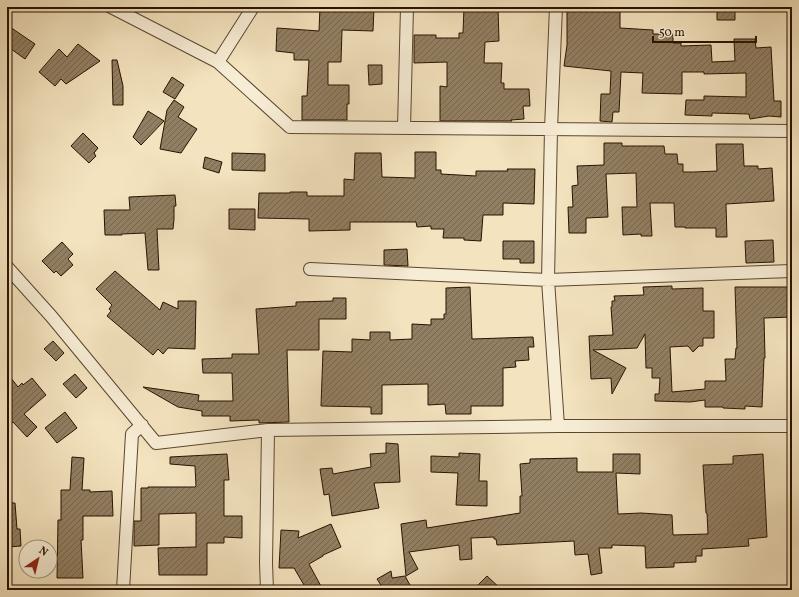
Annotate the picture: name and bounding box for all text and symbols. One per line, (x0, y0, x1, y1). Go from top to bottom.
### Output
scale bar (653, 18, 756, 44)
text: 50 m (659, 25, 685, 41)
north arrow (18, 539, 58, 579)
text: N (35, 544, 50, 560)

